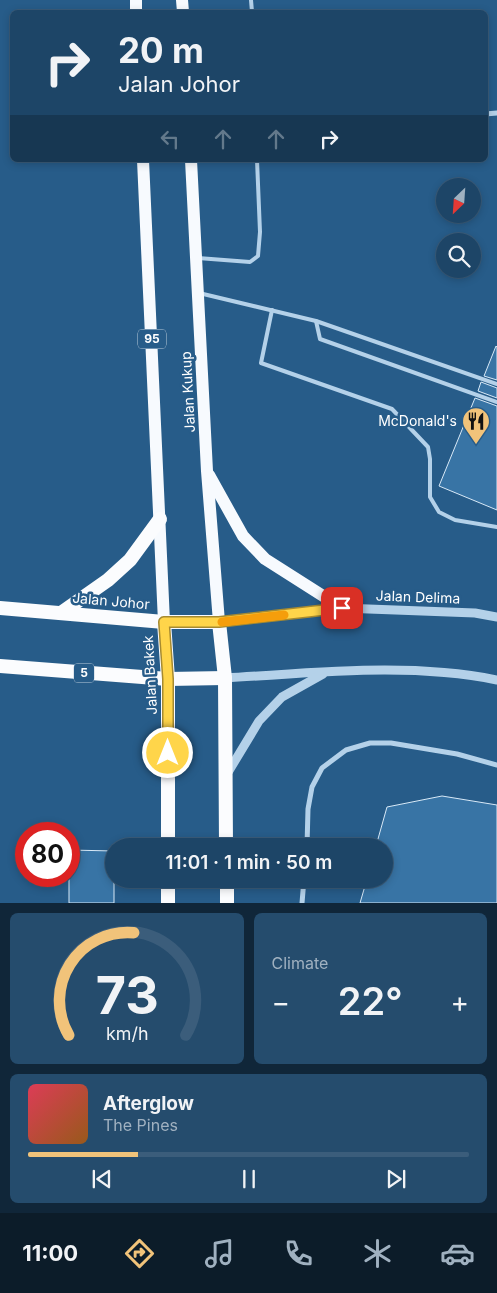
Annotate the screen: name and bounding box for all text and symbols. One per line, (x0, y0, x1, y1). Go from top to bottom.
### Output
text: 20 m (118, 29, 204, 71)
icon: right (35, 30, 100, 95)
text: Jalan Johor (118, 71, 240, 97)
icon: left (156, 125, 184, 153)
icon: ahead (209, 125, 237, 153)
icon: ahead (262, 125, 290, 153)
icon: right (315, 125, 343, 153)
north arrow (436, 178, 481, 222)
map controls (436, 178, 481, 278)
button: search (436, 233, 481, 278)
road number: 95 (138, 329, 166, 348)
street label: Jalan Kukup (177, 351, 198, 433)
restaurant icon: McDonald's (461, 406, 491, 445)
place label: McDonald's (378, 412, 457, 429)
pin (321, 587, 363, 629)
street label: Jalan Delima (375, 587, 461, 606)
street label: Jalan Johor (72, 589, 150, 612)
icon: arrive (328, 594, 356, 622)
street label: Jalan Bakek (139, 635, 160, 715)
road number: 5 (74, 664, 94, 682)
position arrow (141, 726, 193, 778)
speed limit sign: 80 (15, 822, 80, 887)
text: 11:01 · 1 min · 50 m (166, 851, 332, 874)
text: Climate (272, 953, 328, 973)
text: 73 (95, 964, 158, 1027)
text: 22° (338, 978, 403, 1024)
text: − (272, 985, 290, 1019)
text: + (450, 985, 469, 1019)
text: km/h (106, 1023, 148, 1044)
text: Afterglow (103, 1092, 194, 1115)
text: The Pines (103, 1115, 178, 1135)
icon: previous (88, 1165, 116, 1193)
icon: pause (235, 1165, 263, 1193)
icon: next (382, 1165, 410, 1193)
icon: directions (122, 1236, 157, 1271)
icon: music (202, 1236, 237, 1271)
icon: phone (281, 1236, 316, 1271)
icon: climate (360, 1236, 395, 1271)
icon: car (440, 1236, 475, 1271)
text: 11:00 (22, 1240, 78, 1266)

